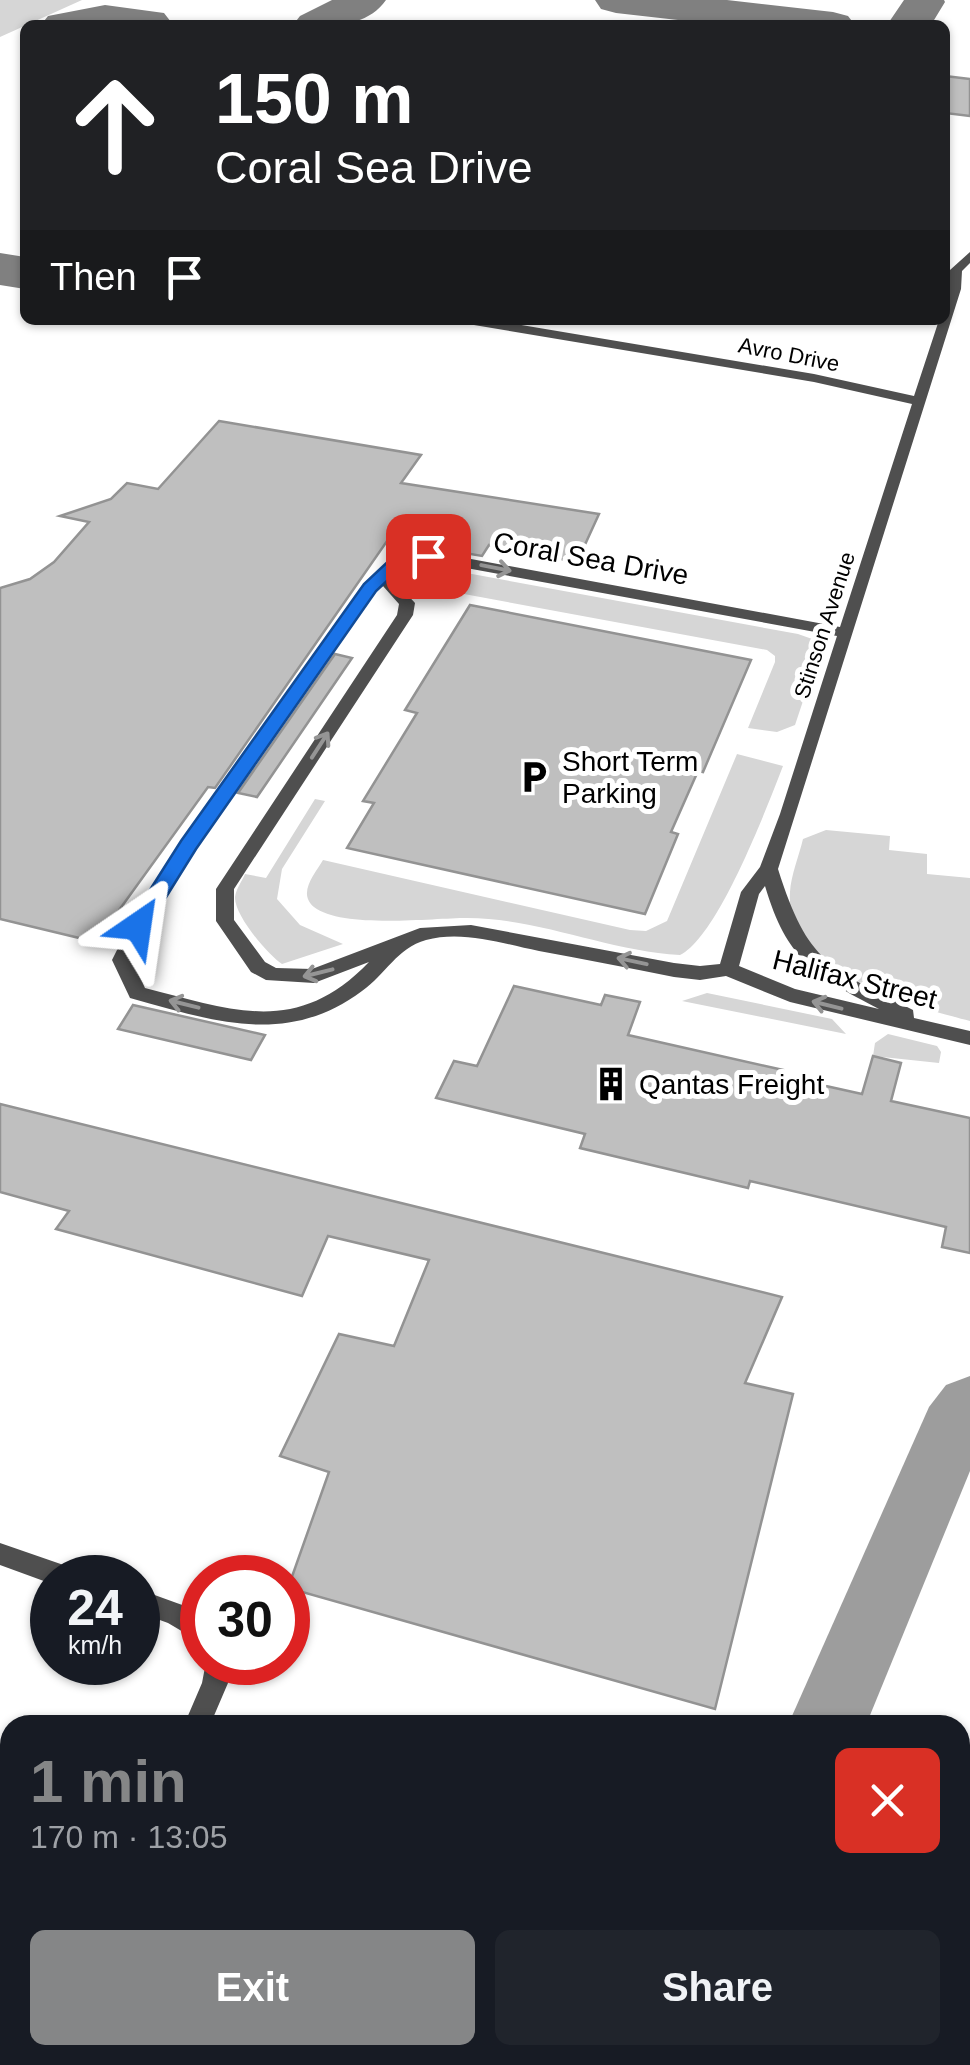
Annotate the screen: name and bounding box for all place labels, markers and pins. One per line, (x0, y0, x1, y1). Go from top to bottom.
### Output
pin (386, 514, 471, 599)
place label: Short Term Parking (562, 746, 698, 809)
parking icon: Short Term Parking (515, 758, 553, 796)
building icon: Qantas Freight (592, 1065, 630, 1103)
place label: Qantas Freight (639, 1069, 824, 1100)

